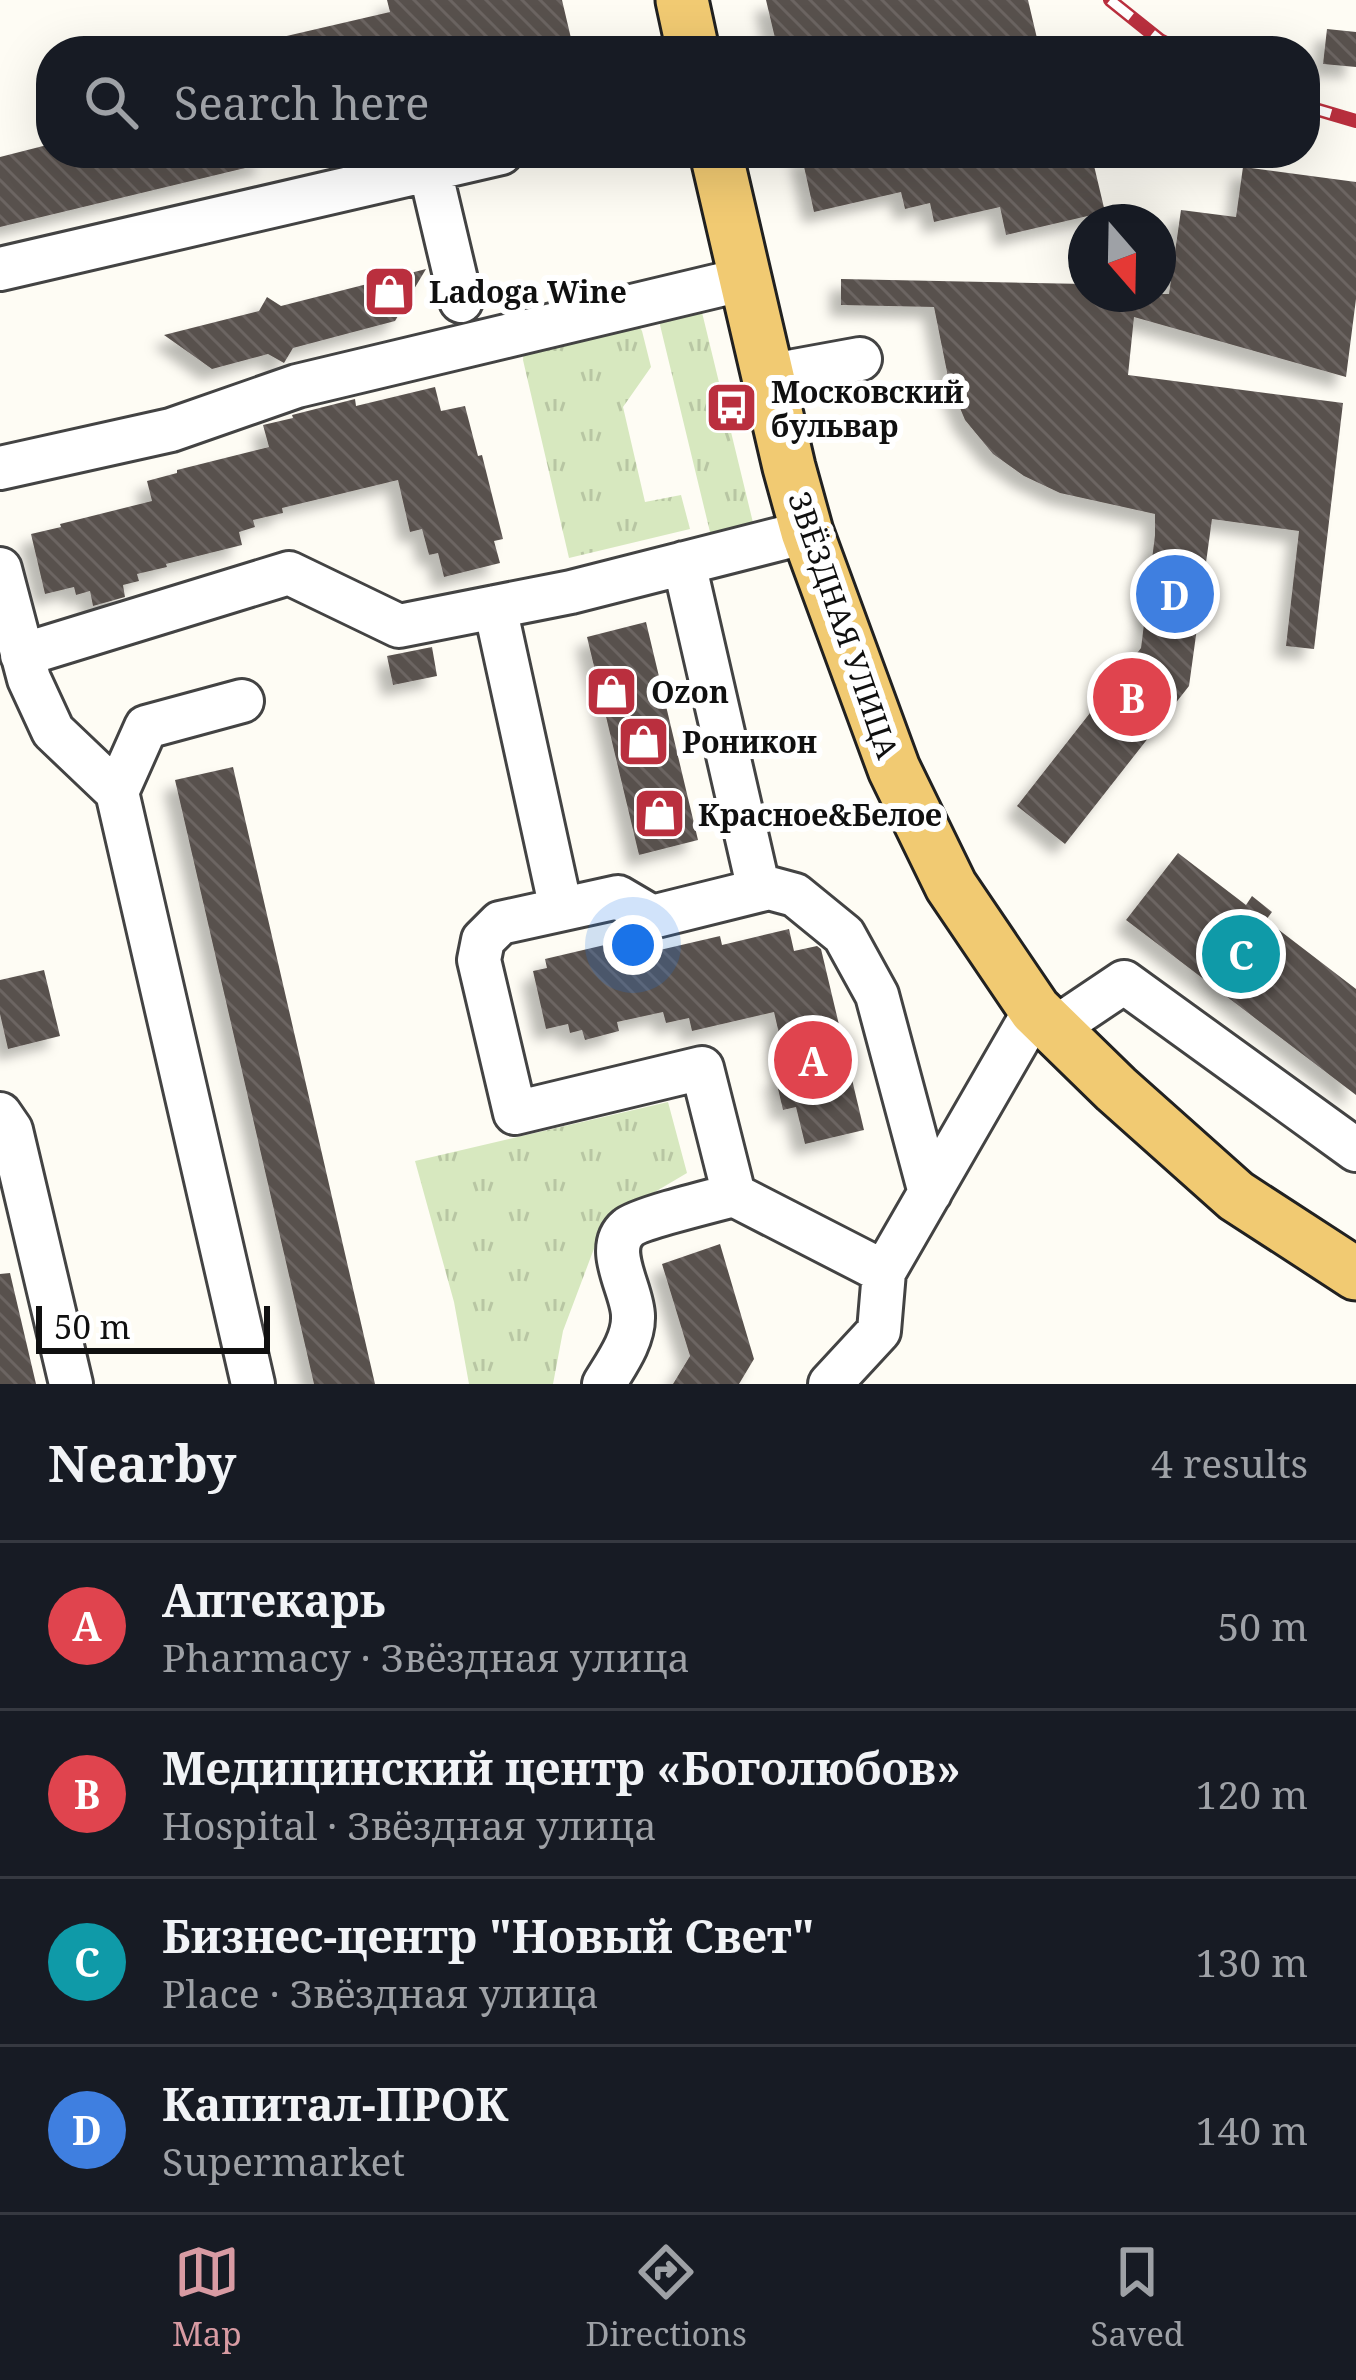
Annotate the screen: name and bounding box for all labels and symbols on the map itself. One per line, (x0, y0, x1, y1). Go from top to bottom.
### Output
north arrow (1068, 204, 1176, 312)
shop icon: Ladoga Wine (362, 263, 418, 319)
place label: Ladoga Wine (429, 271, 627, 312)
place label: Московский бульвар (771, 371, 964, 446)
bus stop icon: Московский бульвар (704, 380, 760, 436)
street label: ЗВЁЗДНАЯ УЛИЦА (779, 486, 909, 765)
pin: D (1136, 549, 1214, 639)
pin: B (1093, 652, 1171, 742)
shop icon: Ozon (584, 663, 640, 719)
place label: Ozon (651, 671, 729, 712)
shop icon: Роникон (615, 713, 671, 769)
place label: Роникон (682, 721, 817, 762)
shop icon: Красное&Белое (631, 786, 687, 842)
place label: Красное&Белое (698, 794, 942, 835)
pin: C (1202, 909, 1280, 999)
your location (603, 915, 663, 975)
pin: A (774, 1015, 852, 1105)
scale bar (36, 1300, 270, 1353)

